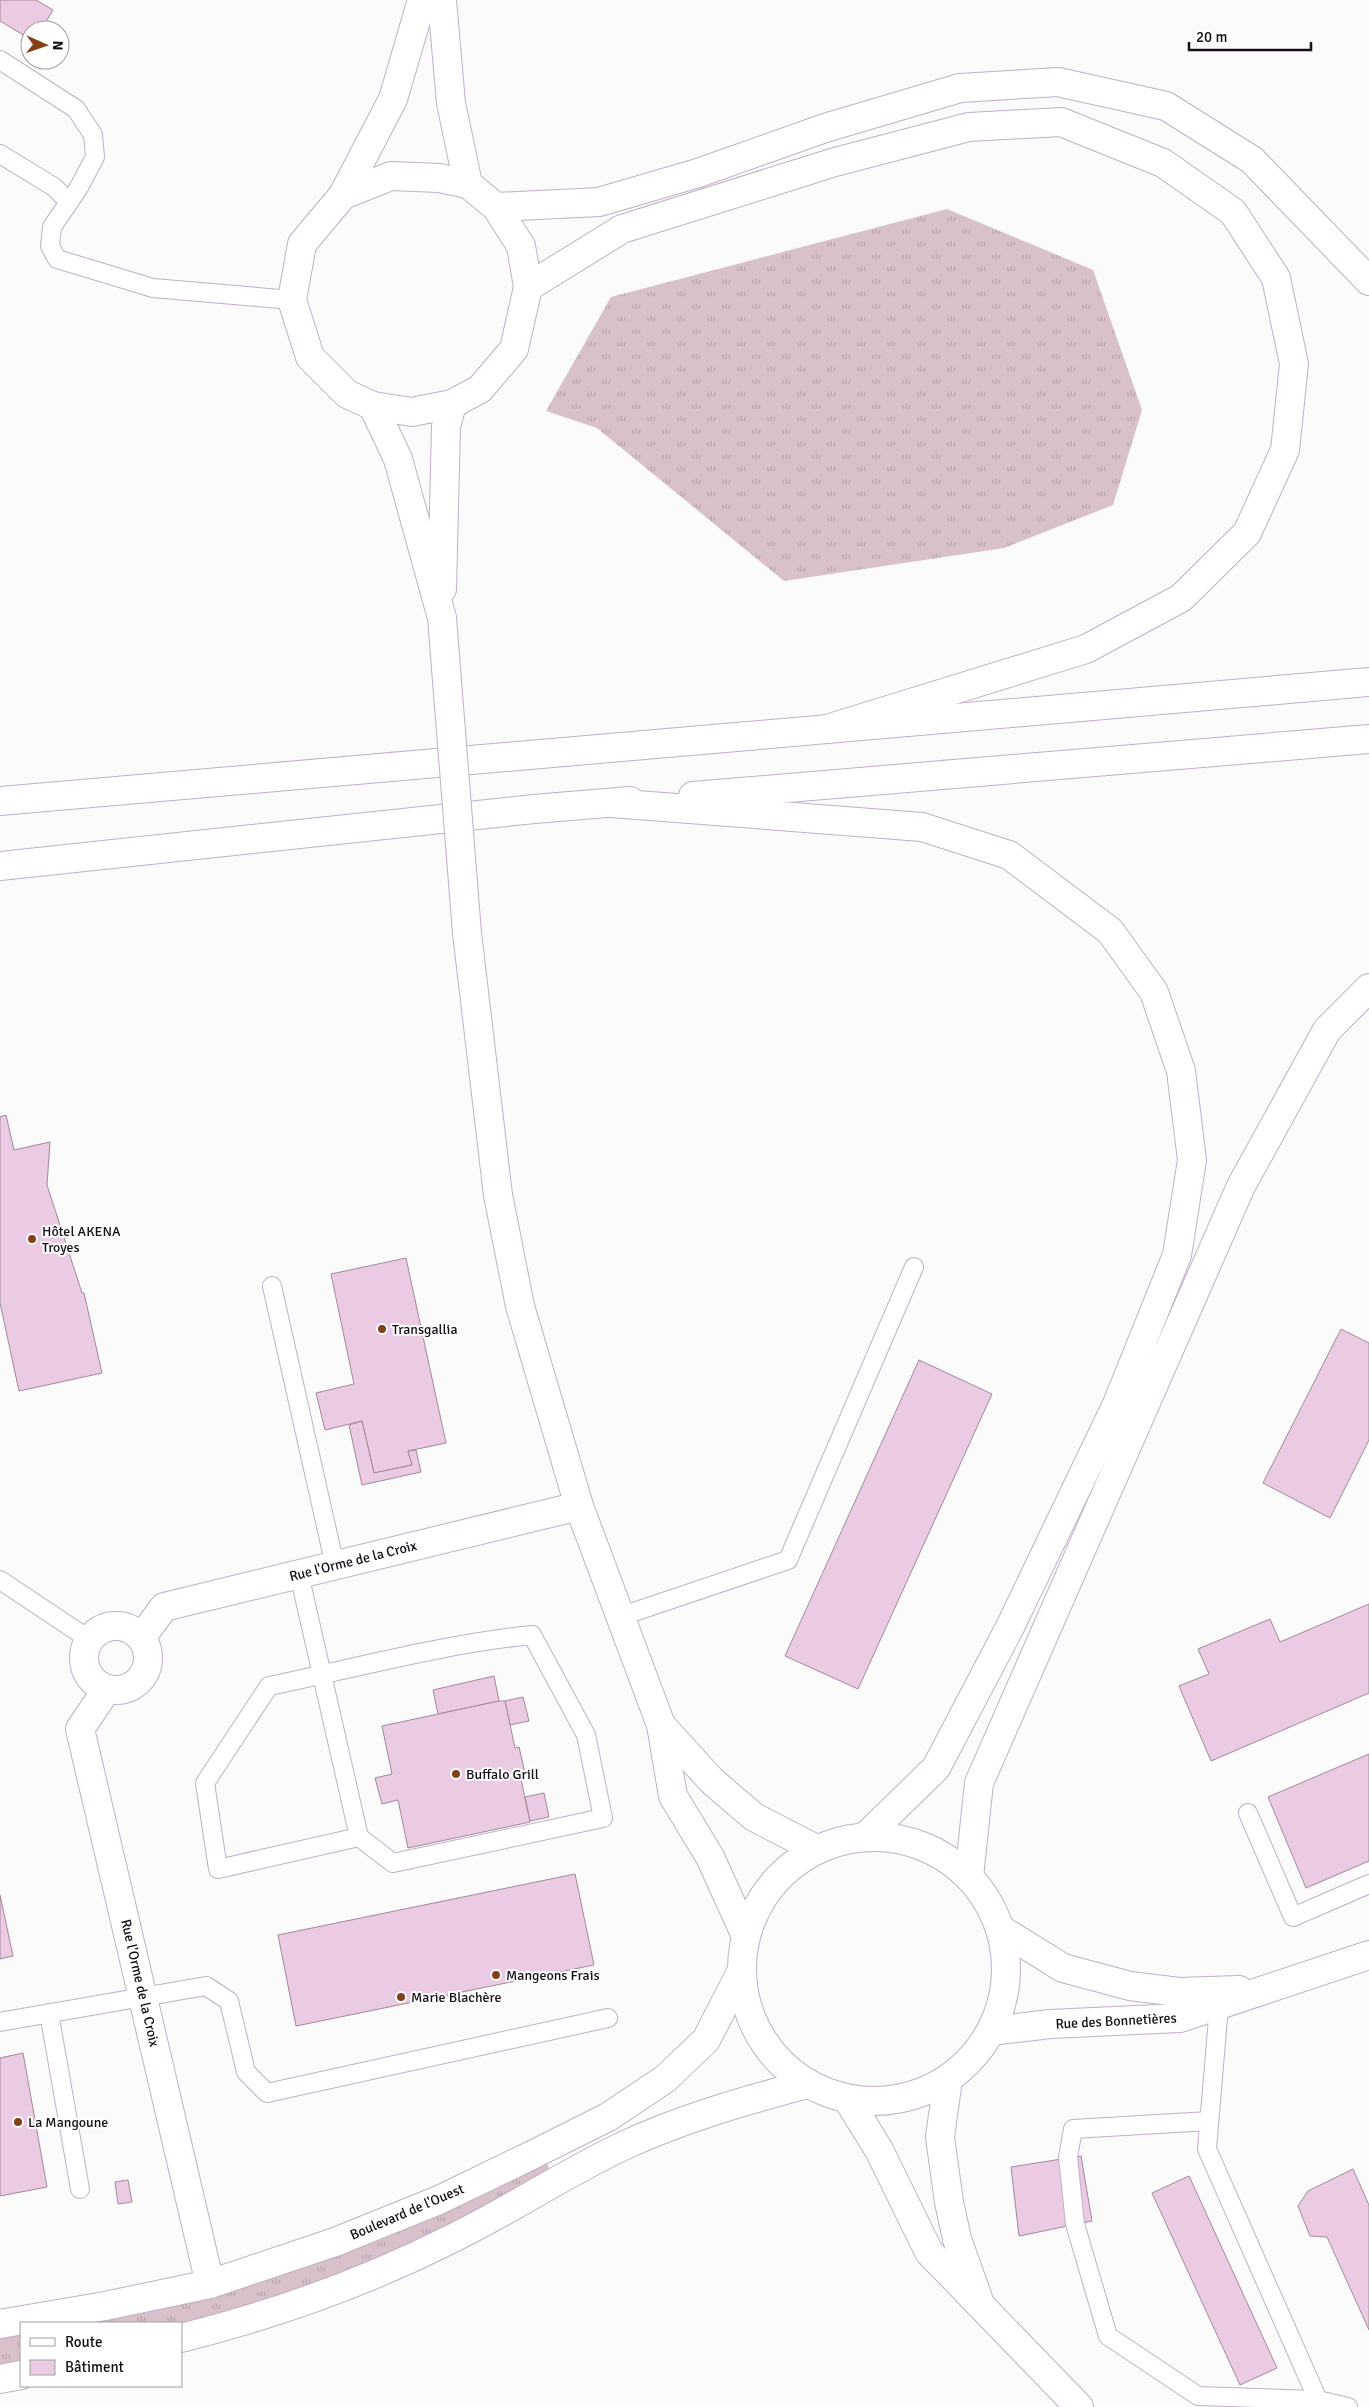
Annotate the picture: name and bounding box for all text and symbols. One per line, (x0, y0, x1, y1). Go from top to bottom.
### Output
north arrow (20, 20, 70, 70)
scale bar (1189, 20, 1312, 52)
text: 20 m (1196, 28, 1227, 46)
text: N (49, 40, 66, 51)
place label: Hôtel AKENA Troyes (42, 1223, 121, 1256)
marker: Hôtel AKENA Troyes (26, 1233, 38, 1245)
place label: Transgallia (392, 1321, 458, 1338)
marker: Transgallia (376, 1323, 388, 1335)
street label: Rue l'Orme de la Croix (288, 1537, 419, 1585)
place label: Buffalo Grill (466, 1766, 539, 1783)
marker: Buffalo Grill (450, 1768, 462, 1780)
street label: Rue l'Orme de la Croix (117, 1917, 163, 2049)
place label: Mangeons Frais (506, 1967, 600, 1984)
marker: Mangeons Frais (490, 1969, 502, 1981)
place label: Marie Blachère (411, 1989, 501, 2006)
marker: Marie Blachère (395, 1991, 407, 2003)
street label: Rue des Bonnetières (1055, 2009, 1177, 2033)
place label: La Mangoune (28, 2114, 108, 2131)
marker: La Mangoune (12, 2116, 24, 2128)
street label: Boulevard de l'Ouest (347, 2180, 467, 2244)
legend (20, 2322, 182, 2387)
text: Route (65, 2333, 102, 2351)
text: Bâtiment (65, 2358, 124, 2376)

